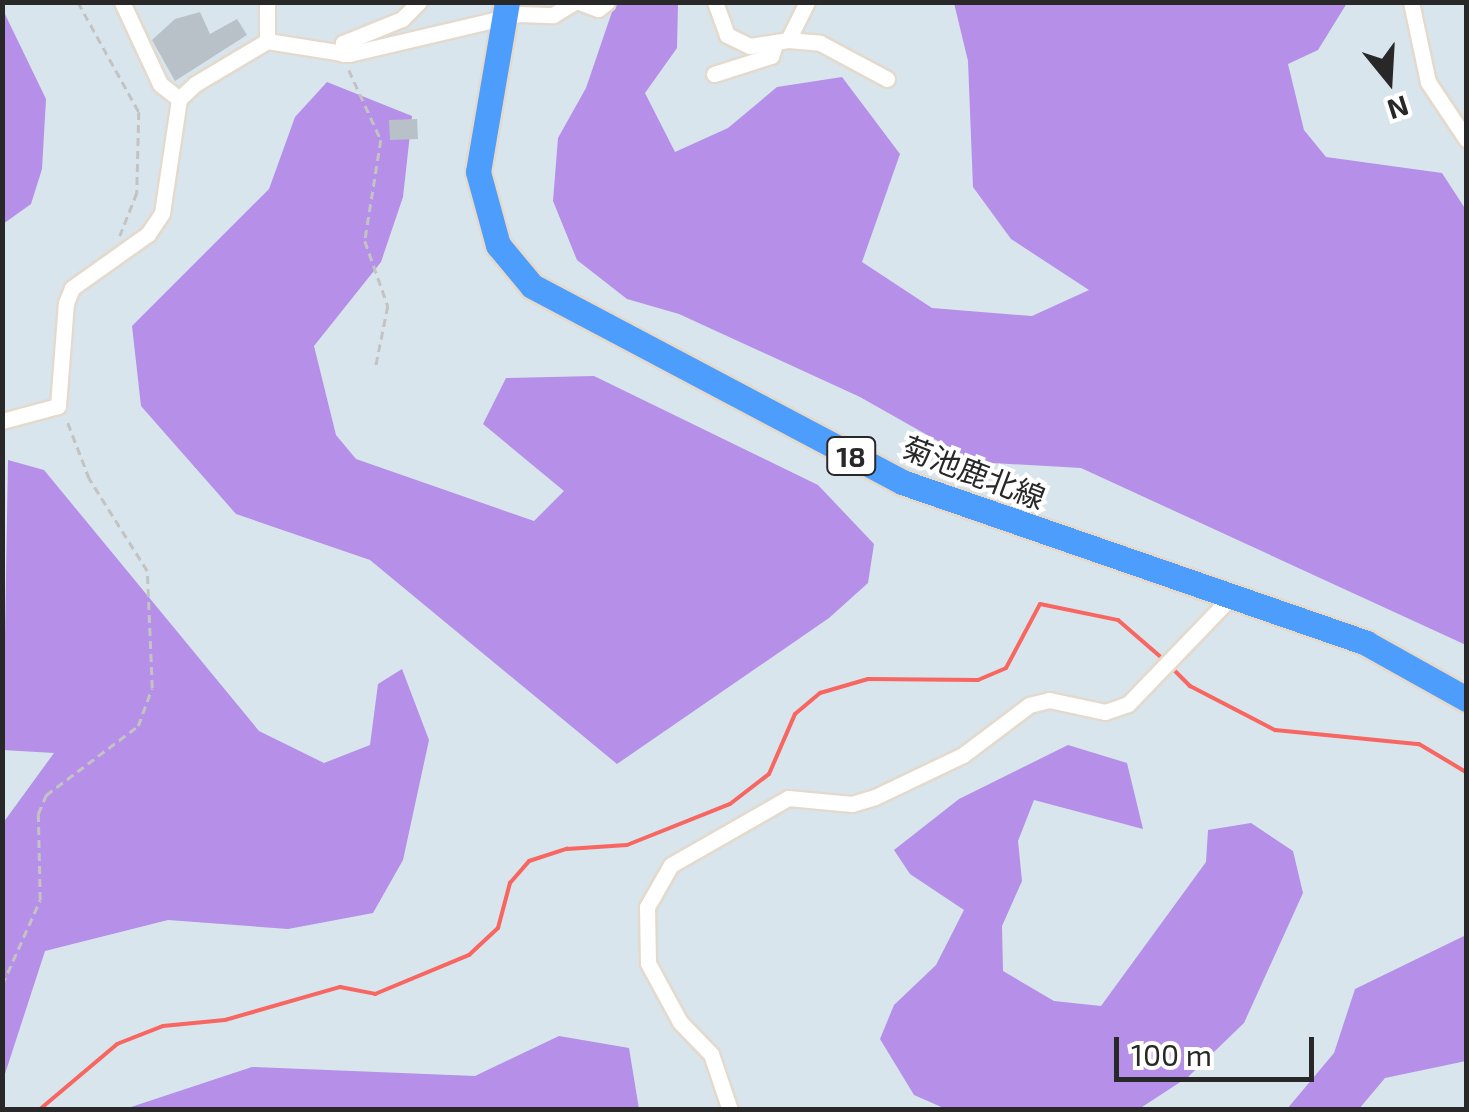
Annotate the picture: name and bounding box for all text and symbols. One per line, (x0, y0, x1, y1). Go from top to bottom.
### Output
north arrow (1339, 30, 1439, 130)
text: N (1383, 89, 1413, 128)
street label: 菊池鹿北線 (898, 428, 1050, 516)
road number: 18 (826, 433, 876, 479)
scale bar (1119, 1017, 1319, 1079)
text: 100 m (1131, 1036, 1212, 1072)

